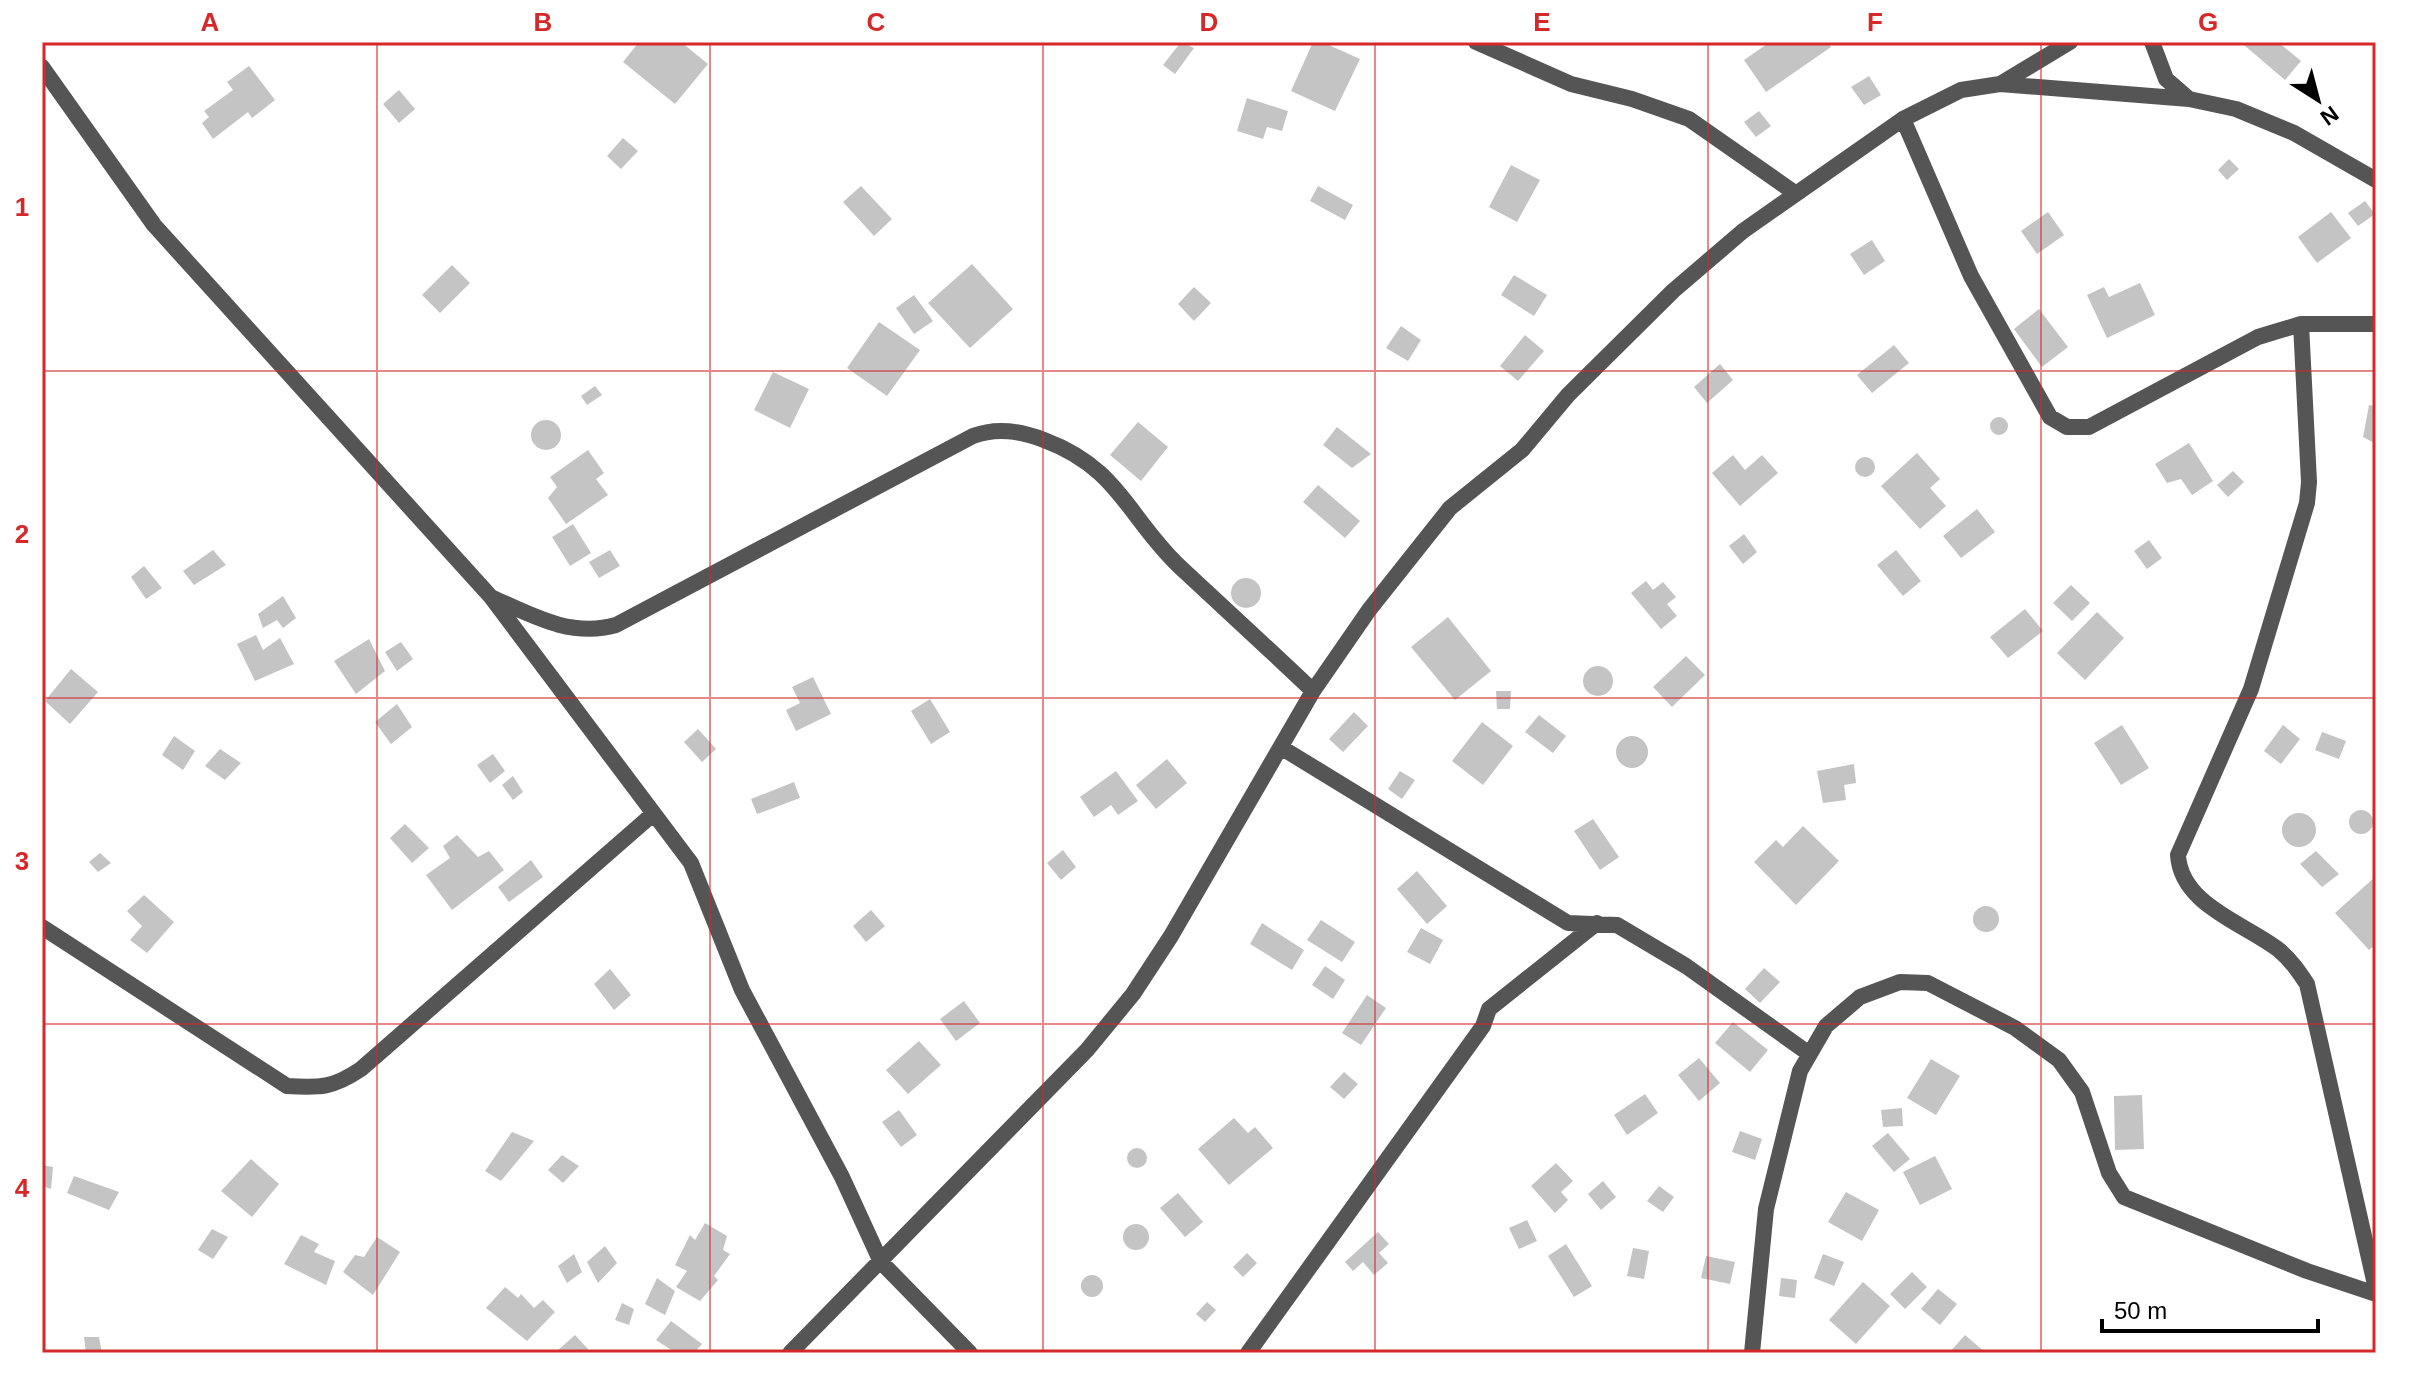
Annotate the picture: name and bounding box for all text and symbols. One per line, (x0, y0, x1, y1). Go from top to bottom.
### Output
text: A (201, 7, 220, 37)
text: B (534, 7, 552, 37)
text: C (867, 7, 886, 37)
text: D (1200, 7, 1218, 37)
text: E (1533, 7, 1551, 37)
text: F (1867, 7, 1883, 37)
text: G (2198, 7, 2218, 37)
north arrow (2278, 60, 2358, 140)
text: N (2316, 101, 2343, 131)
text: 1 (15, 192, 29, 222)
text: 2 (15, 519, 29, 549)
text: 3 (15, 846, 29, 876)
text: 4 (15, 1173, 30, 1203)
scale bar (2102, 1283, 2318, 1333)
text: 50 m (2114, 1297, 2167, 1324)

